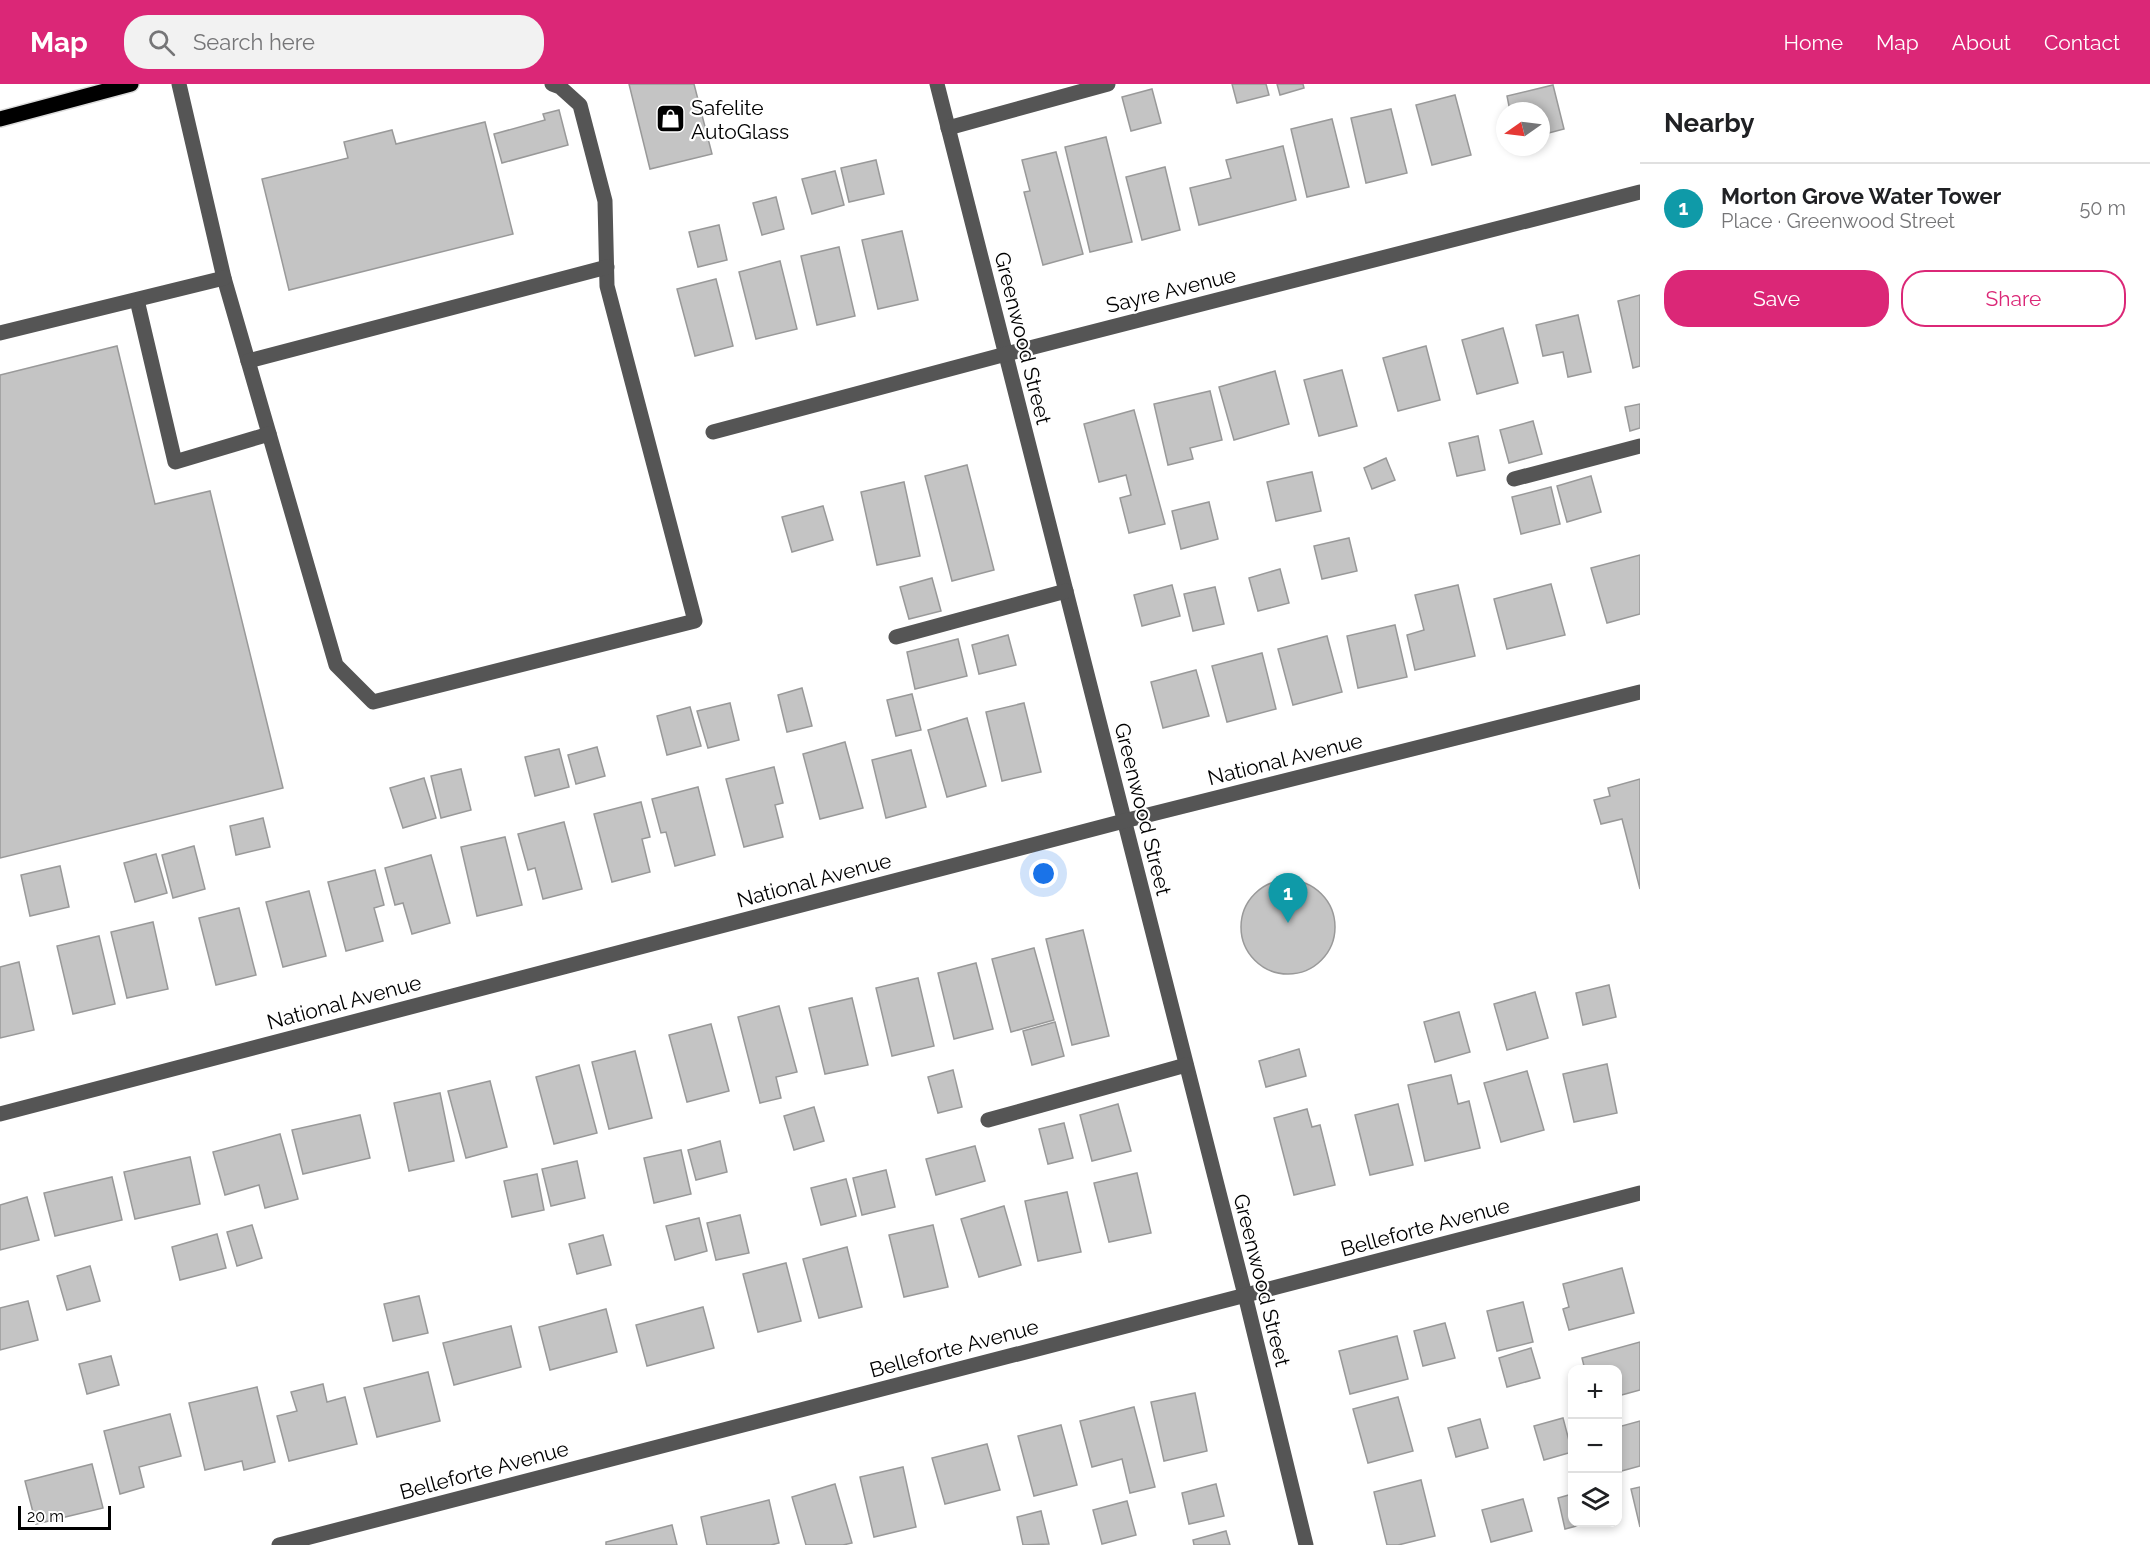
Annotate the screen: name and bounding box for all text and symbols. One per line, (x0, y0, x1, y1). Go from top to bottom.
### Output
search box (124, 15, 544, 69)
text: Map (30, 26, 88, 59)
icon: search (145, 26, 178, 59)
text: Search here (193, 29, 315, 55)
text: Home (1784, 30, 1843, 55)
text: Map (1876, 30, 1919, 55)
text: About (1952, 30, 2011, 55)
text: Contact (2044, 30, 2120, 55)
place label: Safelite AutoGlass (691, 95, 789, 144)
north arrow (1496, 102, 1550, 156)
shop icon: Safelite AutoGlass (654, 103, 686, 135)
text: Nearby (1664, 108, 1754, 138)
text: Morton Grove Water Tower (1721, 183, 2001, 209)
text: 1 (1679, 196, 1688, 220)
text: 50 m (2079, 196, 2126, 220)
text: Place · Greenwood Street (1721, 209, 1955, 233)
street label: Greenwood Street (989, 249, 1057, 427)
street label: Sayre Avenue (1103, 262, 1239, 318)
button: Save (1664, 270, 1889, 327)
button: Share (1901, 270, 2126, 327)
street label: Greenwood Street (1109, 720, 1177, 898)
street label: National Avenue (1205, 728, 1365, 790)
street label: National Avenue (734, 847, 894, 913)
your location (1029, 859, 1058, 888)
pin: 1 (1268, 874, 1308, 923)
street label: National Avenue (264, 969, 424, 1035)
street label: Greenwood Street (1228, 1191, 1296, 1369)
street label: Belleforte Avenue (1338, 1192, 1512, 1262)
street label: Belleforte Avenue (867, 1313, 1041, 1383)
map controls (1568, 1365, 1622, 1527)
button: + (1568, 1365, 1622, 1419)
button: − (1568, 1419, 1622, 1473)
street label: Belleforte Avenue (397, 1435, 571, 1505)
button: layers (1568, 1473, 1622, 1527)
scale bar (18, 1503, 111, 1530)
text: 20 m (27, 1507, 64, 1526)

